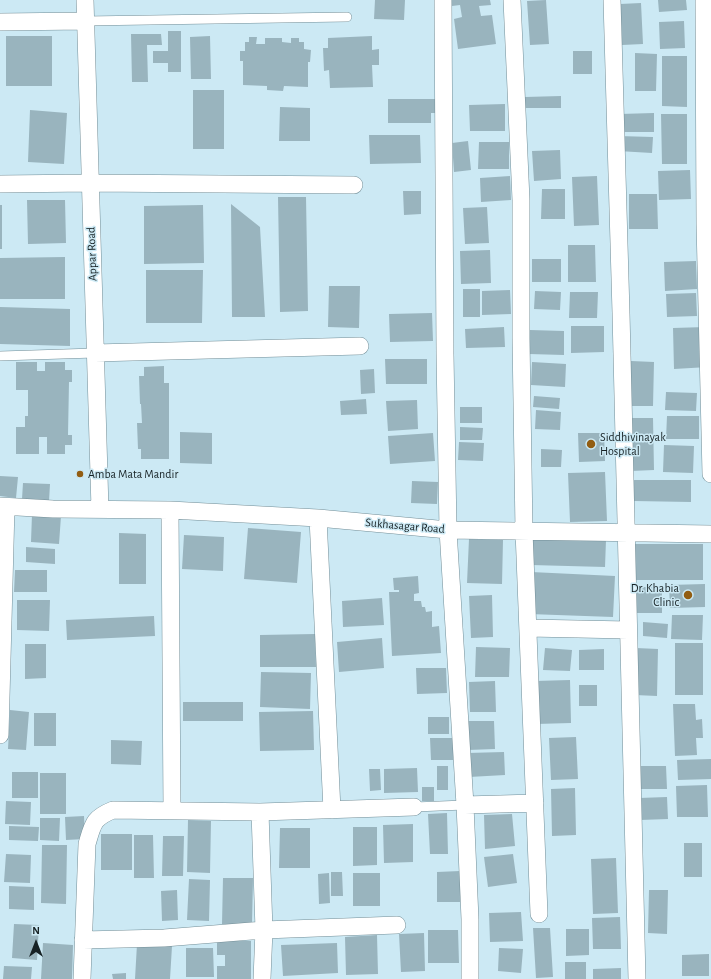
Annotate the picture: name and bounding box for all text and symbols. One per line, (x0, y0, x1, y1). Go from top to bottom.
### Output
street label: Appar Road (84, 227, 100, 281)
place label: Siddhivinayak Hospital (600, 430, 666, 458)
marker: Siddhivinayak Hospital (585, 438, 597, 450)
place label: Amba Mata Mandir (88, 467, 178, 481)
marker: Amba Mata Mandir (75, 469, 85, 479)
street label: Sukhasagar Road (365, 515, 445, 537)
place label: Dr. Khabia Clinic (631, 581, 679, 609)
marker: Dr. Khabia Clinic (682, 589, 694, 601)
north arrow (16, 923, 56, 963)
text: N (32, 925, 40, 936)

